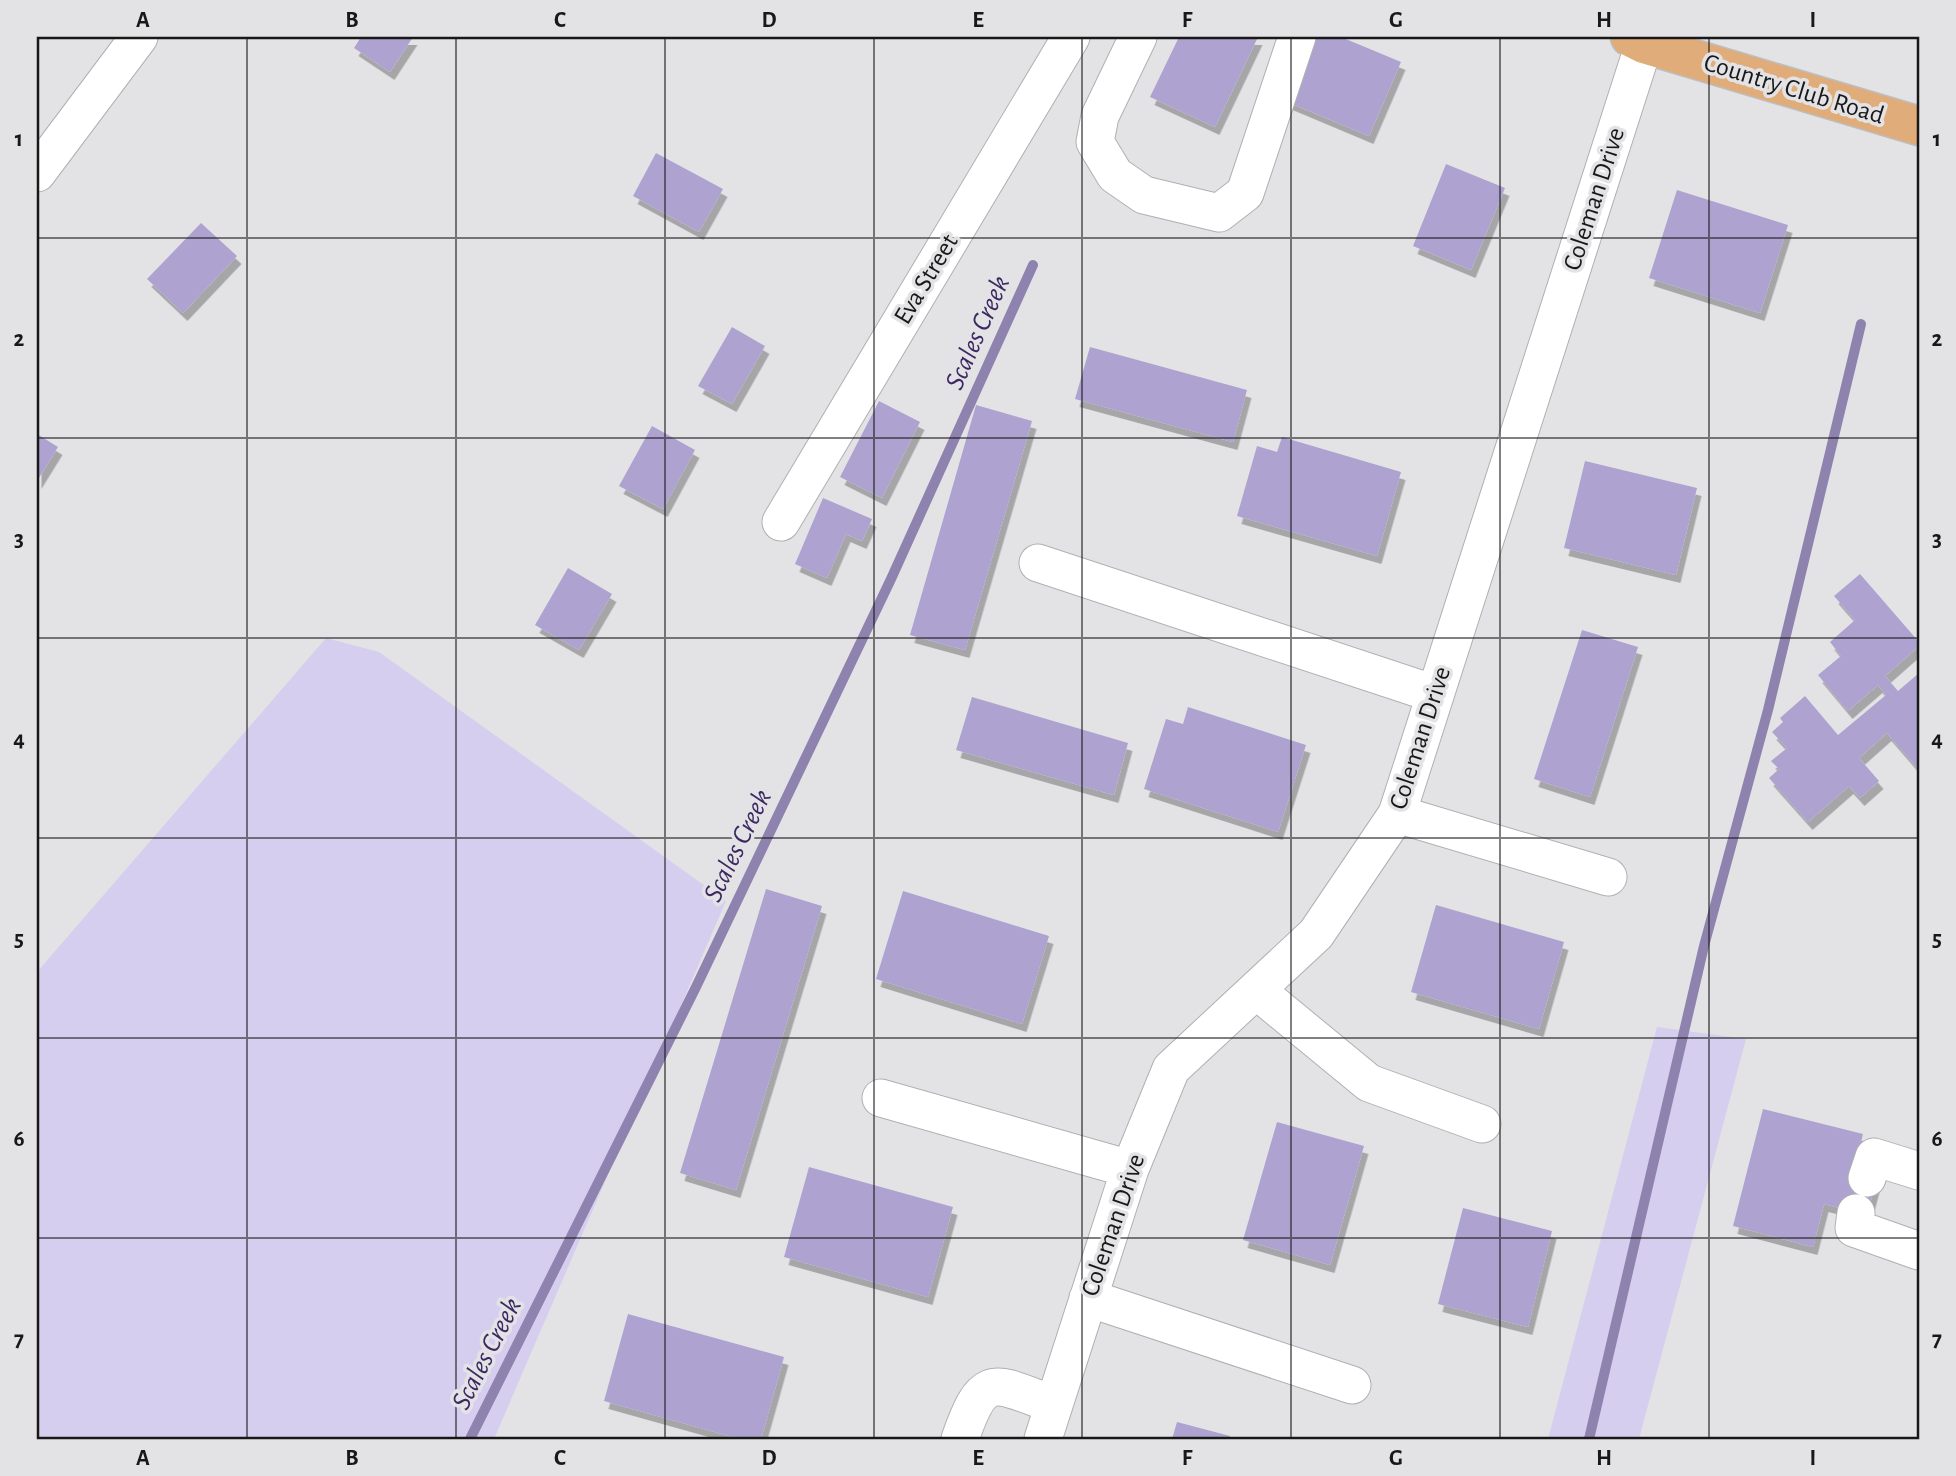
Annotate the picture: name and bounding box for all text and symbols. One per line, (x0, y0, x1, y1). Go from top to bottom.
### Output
text: A (136, 9, 150, 32)
text: B (345, 9, 359, 32)
text: C (554, 9, 566, 32)
text: D (761, 9, 777, 32)
text: E (972, 9, 984, 32)
text: F (1182, 9, 1193, 32)
text: G (1389, 9, 1403, 32)
text: H (1596, 9, 1612, 32)
text: I (1810, 9, 1816, 32)
street label: Country Club Road (1701, 49, 1887, 129)
street label: Coleman Drive (1559, 124, 1629, 274)
text: 1 (15, 128, 23, 151)
text: 1 (1933, 128, 1941, 151)
street label: Eva Street (889, 230, 963, 328)
water label: Scales Creek (941, 272, 1015, 394)
text: 2 (14, 328, 25, 351)
text: 2 (1932, 328, 1943, 351)
text: 3 (14, 528, 24, 551)
text: 3 (1932, 528, 1942, 551)
street label: Coleman Drive (1385, 663, 1455, 813)
text: 4 (13, 728, 25, 751)
text: 4 (1931, 728, 1943, 751)
water label: Scales Creek (699, 786, 777, 906)
text: 5 (14, 928, 24, 951)
text: 5 (1932, 928, 1942, 951)
text: 6 (13, 1128, 25, 1151)
text: 6 (1931, 1128, 1943, 1151)
street label: Coleman Drive (1077, 1151, 1149, 1299)
water label: Scales Creek (447, 1294, 527, 1414)
text: 7 (14, 1328, 24, 1351)
text: 7 (1932, 1328, 1942, 1351)
text: A (136, 1447, 150, 1470)
text: B (345, 1447, 359, 1470)
text: C (554, 1447, 566, 1470)
text: D (761, 1447, 777, 1470)
text: E (972, 1447, 984, 1470)
text: F (1182, 1447, 1193, 1470)
text: G (1389, 1447, 1403, 1470)
text: H (1596, 1447, 1612, 1470)
text: I (1810, 1447, 1816, 1470)

